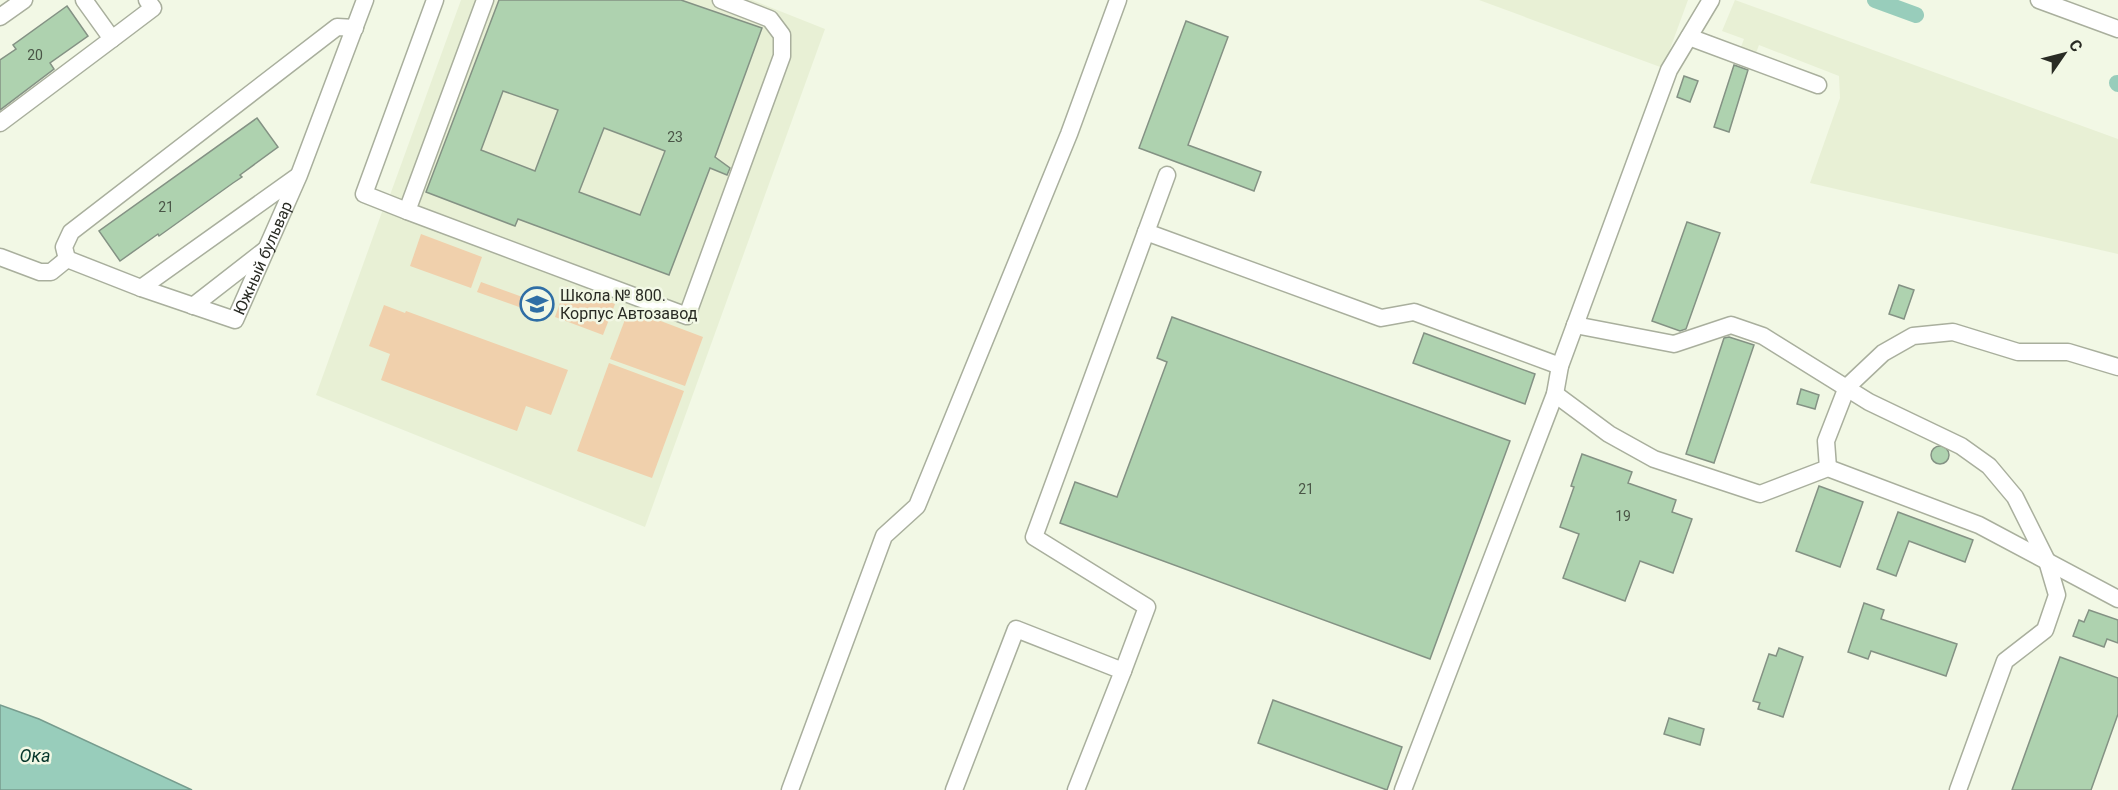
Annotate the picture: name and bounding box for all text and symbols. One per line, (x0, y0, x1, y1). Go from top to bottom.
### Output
north arrow (2034, 24, 2094, 84)
text: С (2065, 36, 2087, 55)
house number: 20 (27, 47, 43, 63)
house number: 23 (667, 129, 683, 145)
street label: Южный бульвар (229, 198, 296, 318)
house number: 21 (158, 199, 174, 215)
school or university icon: Школа № 800. Корпус Автозавод (519, 286, 555, 322)
place label: Школа № 800. Корпус Автозавод (560, 286, 698, 323)
house number: 21 (1298, 481, 1314, 497)
house number: 19 (1615, 508, 1631, 524)
water label: Ока (20, 745, 50, 766)

